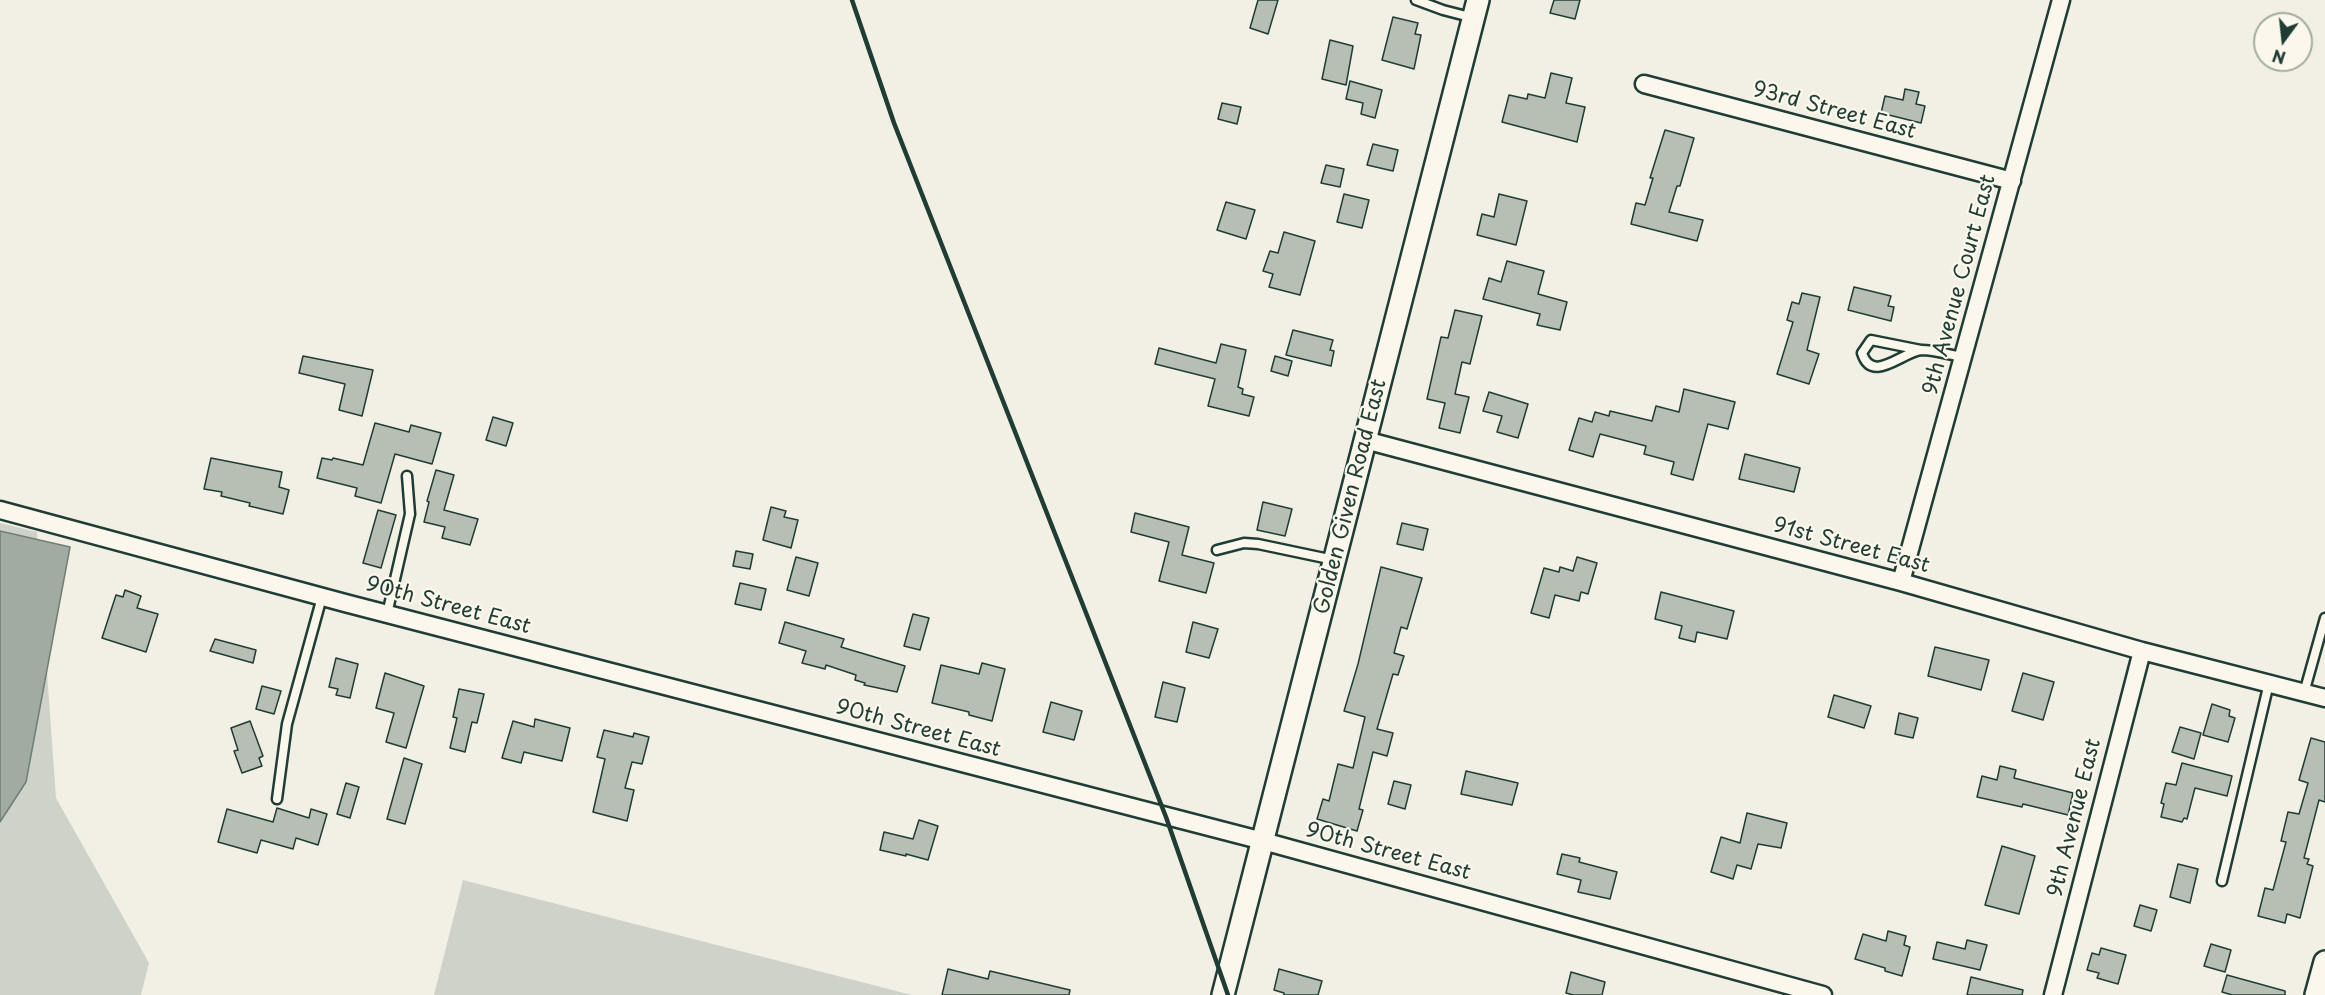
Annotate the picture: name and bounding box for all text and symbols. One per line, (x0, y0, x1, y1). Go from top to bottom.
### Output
north arrow (2253, 12, 2313, 72)
text: N (2270, 44, 2288, 71)
street label: 93rd Street East (1750, 77, 1918, 145)
street label: 9th Avenue Court East (1918, 172, 2002, 398)
street label: Golden Given Road East (1310, 377, 1392, 617)
street label: 91st Street East (1770, 513, 1932, 579)
street label: 90th Street East (363, 572, 533, 640)
street label: 90th Street East (833, 695, 1003, 763)
street label: 9th Avenue East (2043, 736, 2107, 900)
street label: 90th Street East (1303, 818, 1473, 886)

